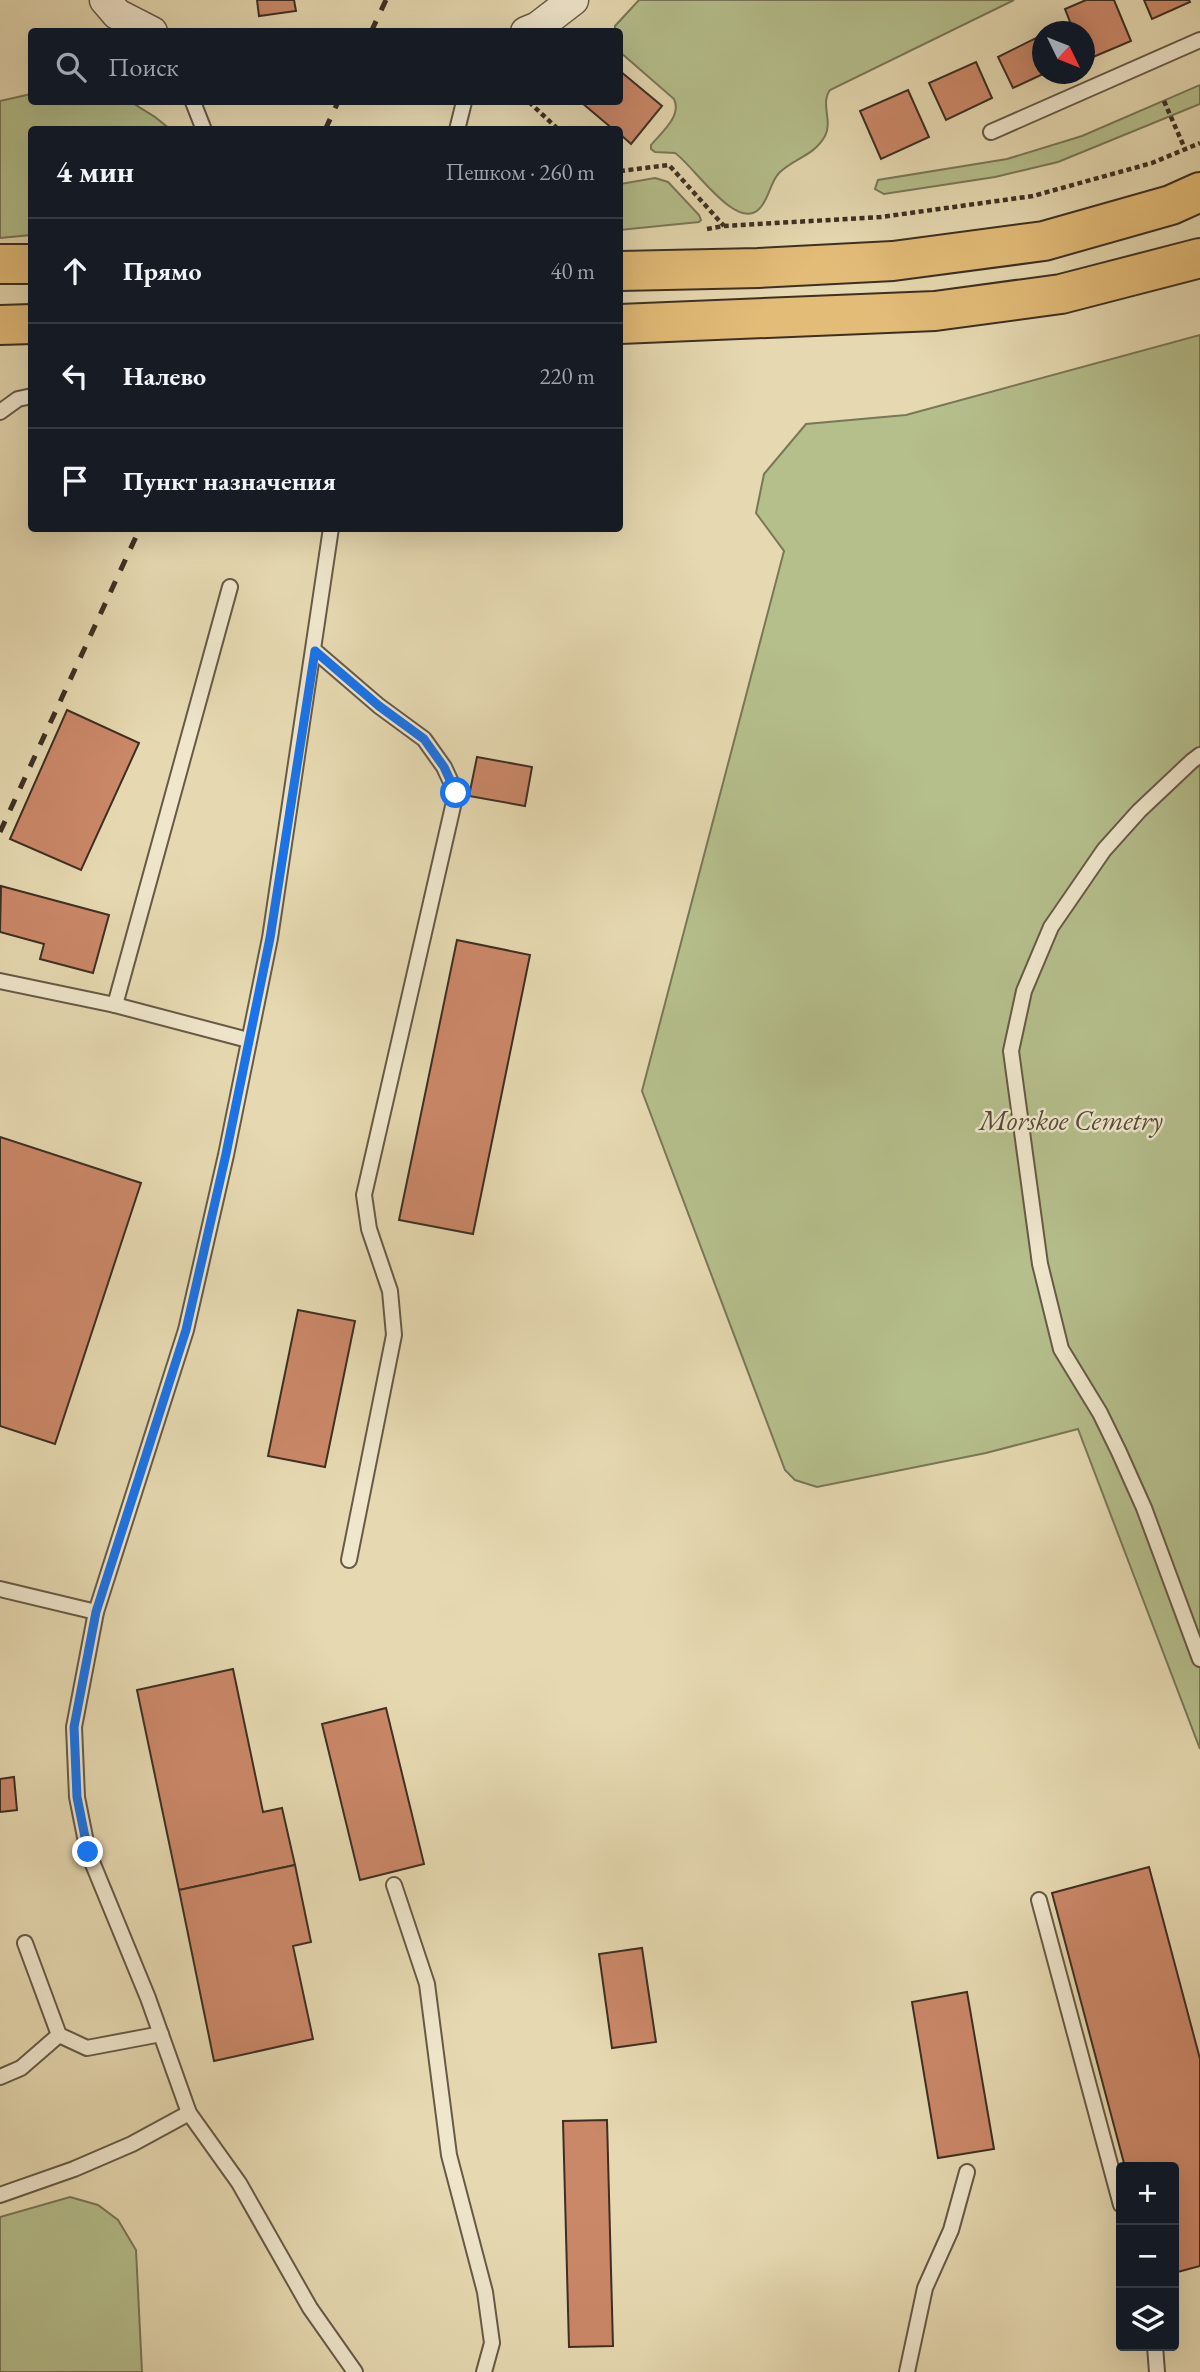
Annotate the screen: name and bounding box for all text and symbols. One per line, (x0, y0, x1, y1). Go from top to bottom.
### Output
north arrow (1032, 21, 1095, 84)
search box (28, 28, 623, 105)
icon: search (52, 48, 90, 86)
text: Поиск (108, 50, 179, 84)
text: 4 мин (56, 152, 134, 191)
text: Пешком · 260 m (446, 157, 595, 187)
icon: ahead (56, 252, 94, 290)
text: Прямо (123, 254, 202, 288)
text: 40 m (550, 256, 595, 286)
icon: left (56, 357, 94, 395)
text: Налево (123, 359, 206, 393)
text: 220 m (539, 361, 595, 391)
icon: arrive (56, 462, 94, 500)
text: Пункт назначения (123, 464, 336, 498)
route start (440, 777, 471, 808)
park label: Morskoe Cemetry (977, 1102, 1164, 1138)
route end (72, 1836, 103, 1867)
map controls (1116, 2162, 1179, 2351)
button: + (1116, 2162, 1179, 2225)
button: − (1116, 2225, 1179, 2288)
button: layers (1116, 2288, 1179, 2351)

